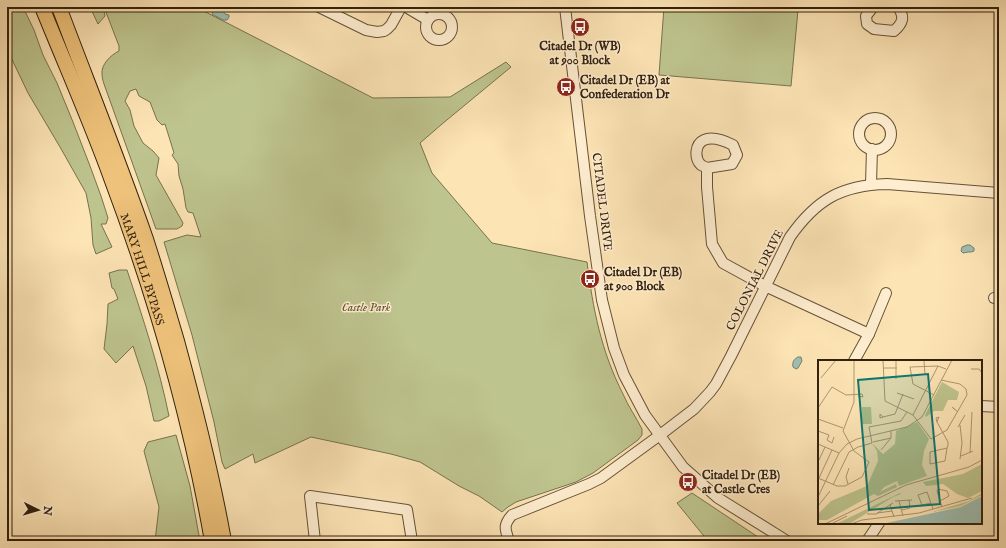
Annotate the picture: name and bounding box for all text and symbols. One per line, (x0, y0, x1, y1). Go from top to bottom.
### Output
bus stop icon: Citadel Dr (WB) at 900 Block (569, 16, 591, 38)
place label: Citadel Dr (WB) at 900 Block (539, 39, 621, 68)
place label: Citadel Dr (EB) at Confederation Dr (580, 73, 671, 102)
bus stop icon: Citadel Dr (EB) at Confederation Dr (555, 76, 577, 98)
street label: CITADEL DRIVE (589, 152, 615, 252)
street label: MARY HILL BYPASS (117, 211, 168, 327)
street label: COLONIAL DRIVE (723, 227, 787, 333)
place label: Citadel Dr (EB) at 900 Block (604, 265, 682, 294)
bus stop icon: Citadel Dr (EB) at 900 Block (579, 268, 601, 290)
park label: Castle Park (342, 300, 391, 315)
inset map (818, 360, 982, 524)
place label: Citadel Dr (EB) at Castle Cres (702, 468, 780, 497)
bus stop icon: Citadel Dr (EB) at Castle Cres (677, 471, 699, 493)
north arrow (18, 490, 58, 530)
text: N (40, 504, 54, 517)

